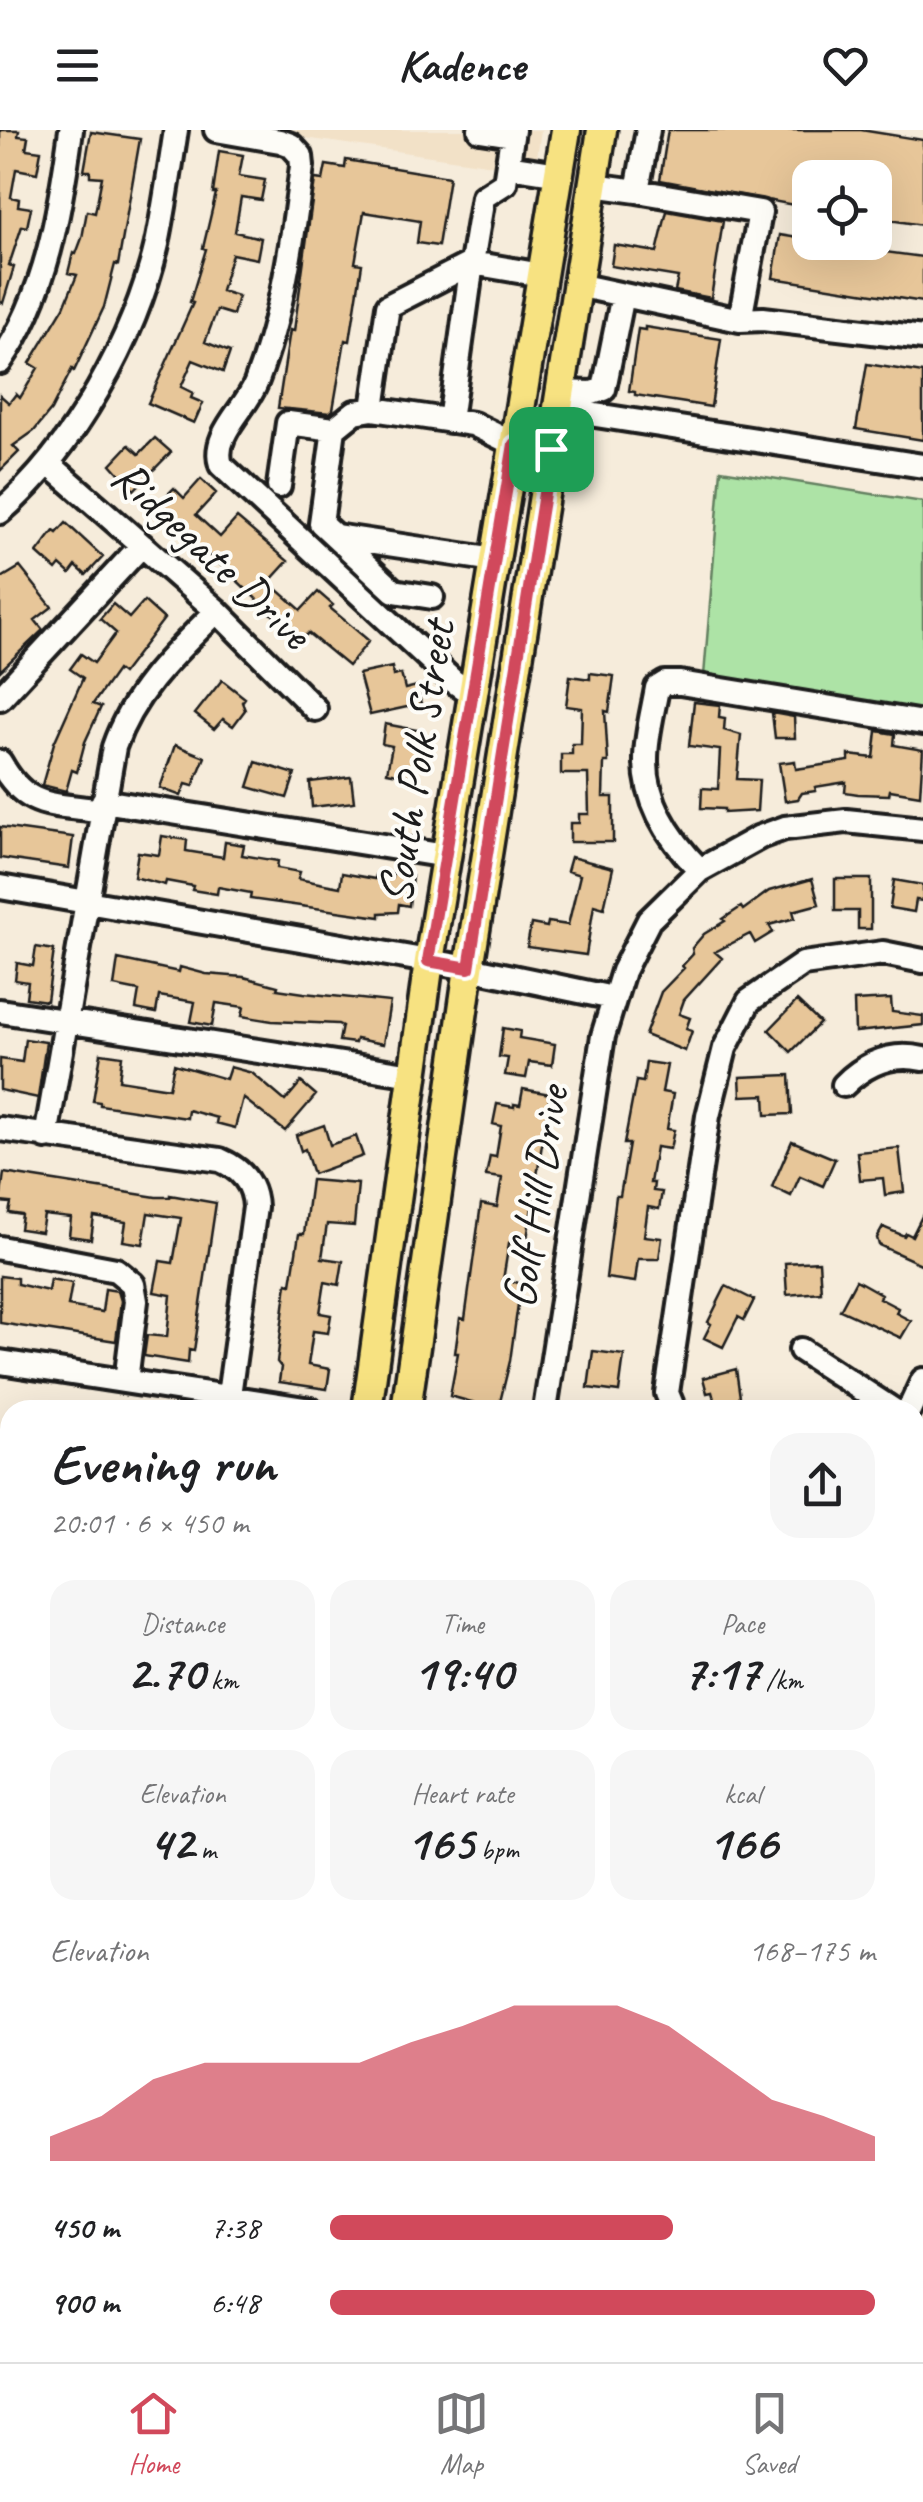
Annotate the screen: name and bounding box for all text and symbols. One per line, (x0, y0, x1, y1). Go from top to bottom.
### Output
text: Kadence (398, 37, 525, 94)
icon: menu (50, 38, 105, 93)
icon: heart (818, 38, 873, 93)
map controls (792, 160, 892, 260)
button: locate (792, 160, 892, 260)
pin (509, 407, 594, 492)
icon: arrive (524, 422, 579, 477)
street label: Ridgegate Drive (100, 446, 327, 664)
street label: South Polk Street (364, 612, 469, 908)
street label: Golf Hill Drive (488, 1079, 583, 1312)
text: Evening run (50, 1429, 275, 1499)
button: share (770, 1433, 875, 1538)
text: 20:01 · 6 × 450 m (50, 1502, 248, 1543)
text: Distance (141, 1606, 224, 1641)
text: Time (441, 1606, 484, 1641)
text: Pace (721, 1606, 764, 1641)
text: 2.70 (127, 1641, 204, 1704)
text: 19:40 (413, 1641, 512, 1704)
text: 7:17 (682, 1641, 759, 1704)
text: km (204, 1662, 238, 1697)
text: /km (759, 1662, 803, 1697)
text: Elevation (139, 1776, 226, 1811)
text: Heart rate (411, 1776, 514, 1811)
text: kcal (724, 1776, 761, 1811)
text: 42 (149, 1811, 194, 1874)
text: 165 (406, 1811, 474, 1874)
text: 166 (708, 1811, 777, 1874)
text: m (194, 1832, 216, 1867)
text: bpm (474, 1832, 519, 1867)
text: Elevation (50, 1930, 148, 1971)
text: 168–175 m (749, 1930, 875, 1971)
text: 450 m (50, 2207, 119, 2248)
text: 7:38 (210, 2207, 260, 2248)
text: 900 m (50, 2282, 119, 2323)
text: 6:48 (210, 2282, 260, 2323)
tab: Home (126, 2386, 181, 2481)
tab: Map (434, 2386, 489, 2481)
tab: Saved (742, 2386, 797, 2481)

